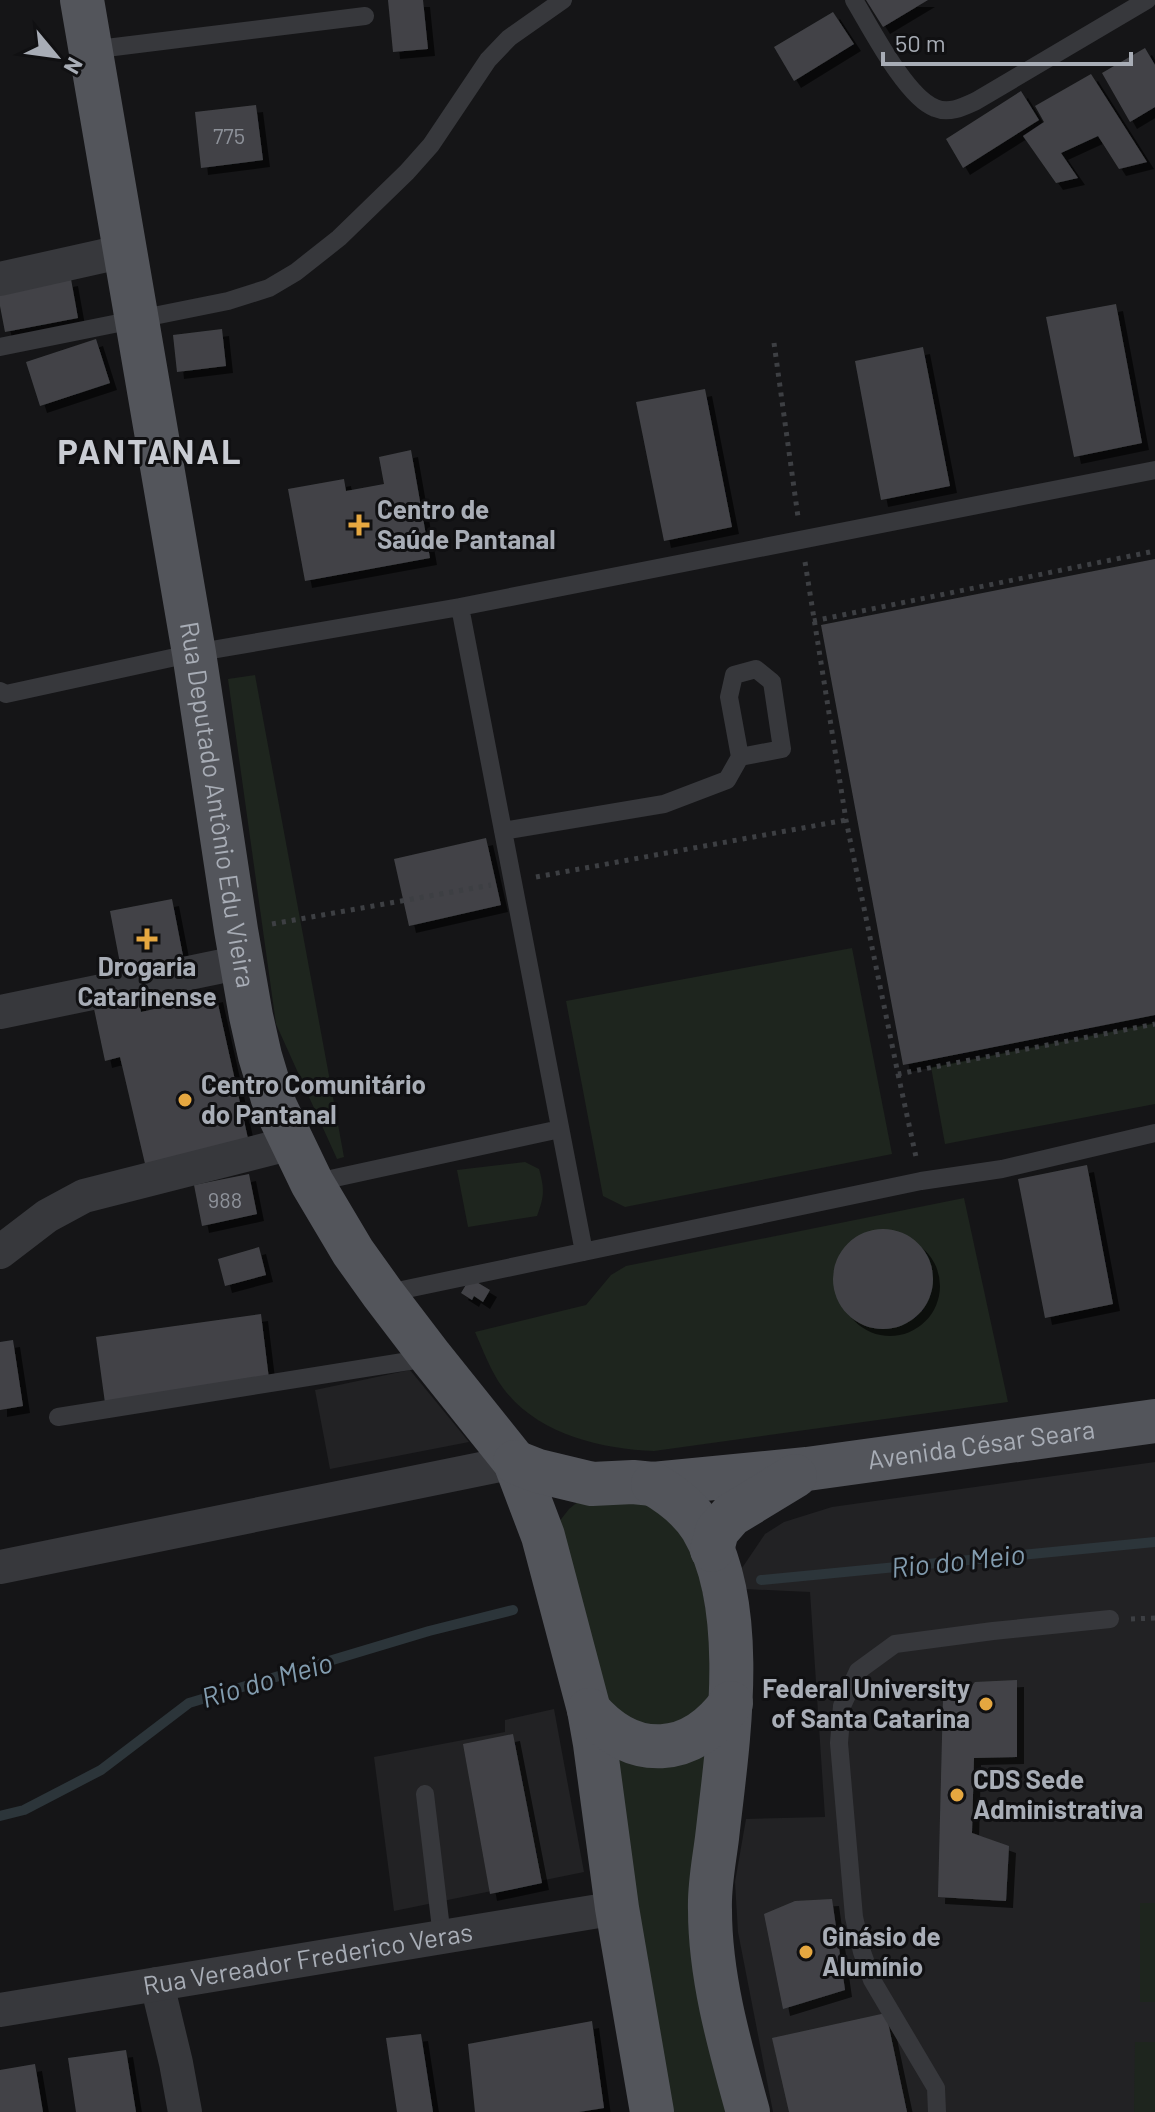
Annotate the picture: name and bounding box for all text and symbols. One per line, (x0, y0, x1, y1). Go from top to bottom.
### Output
north arrow (16, 16, 96, 96)
scale bar (883, 16, 1131, 66)
text: 50 m (895, 28, 946, 57)
text: N (59, 53, 89, 79)
house number: 775 (213, 122, 245, 148)
district label: PANTANAL (57, 430, 243, 471)
place label: Centro de Saúde Pantanal (377, 493, 556, 554)
marker: Centro de Saúde Pantanal (348, 514, 370, 536)
street label: Rua Deputado Antônio Edu Vieira (175, 619, 263, 990)
marker: Drogaria Catarinense (138, 930, 156, 948)
place label: Drogaria Catarinense (77, 950, 217, 1011)
place label: Centro Comunitário do Pantanal (201, 1068, 426, 1129)
marker: Centro Comunitário do Pantanal (176, 1091, 194, 1109)
house number: 988 (208, 1186, 242, 1212)
street label: Avenida César Seara (865, 1412, 1097, 1474)
water label: Rio do Meio (889, 1536, 1027, 1584)
water label: Rio do Meio (197, 1644, 336, 1714)
place label: Federal University of Santa Catarina (762, 1672, 970, 1733)
marker: Federal University of Santa Catarina (977, 1695, 995, 1713)
place label: CDS Sede Administrativa (973, 1763, 1143, 1824)
marker: CDS Sede Administrativa (948, 1786, 966, 1804)
street label: Rua Vereador Frederico Veras (141, 1915, 475, 2000)
place label: Ginásio de Alumínio (822, 1920, 941, 1981)
marker: Ginásio de Alumínio (797, 1943, 815, 1961)

